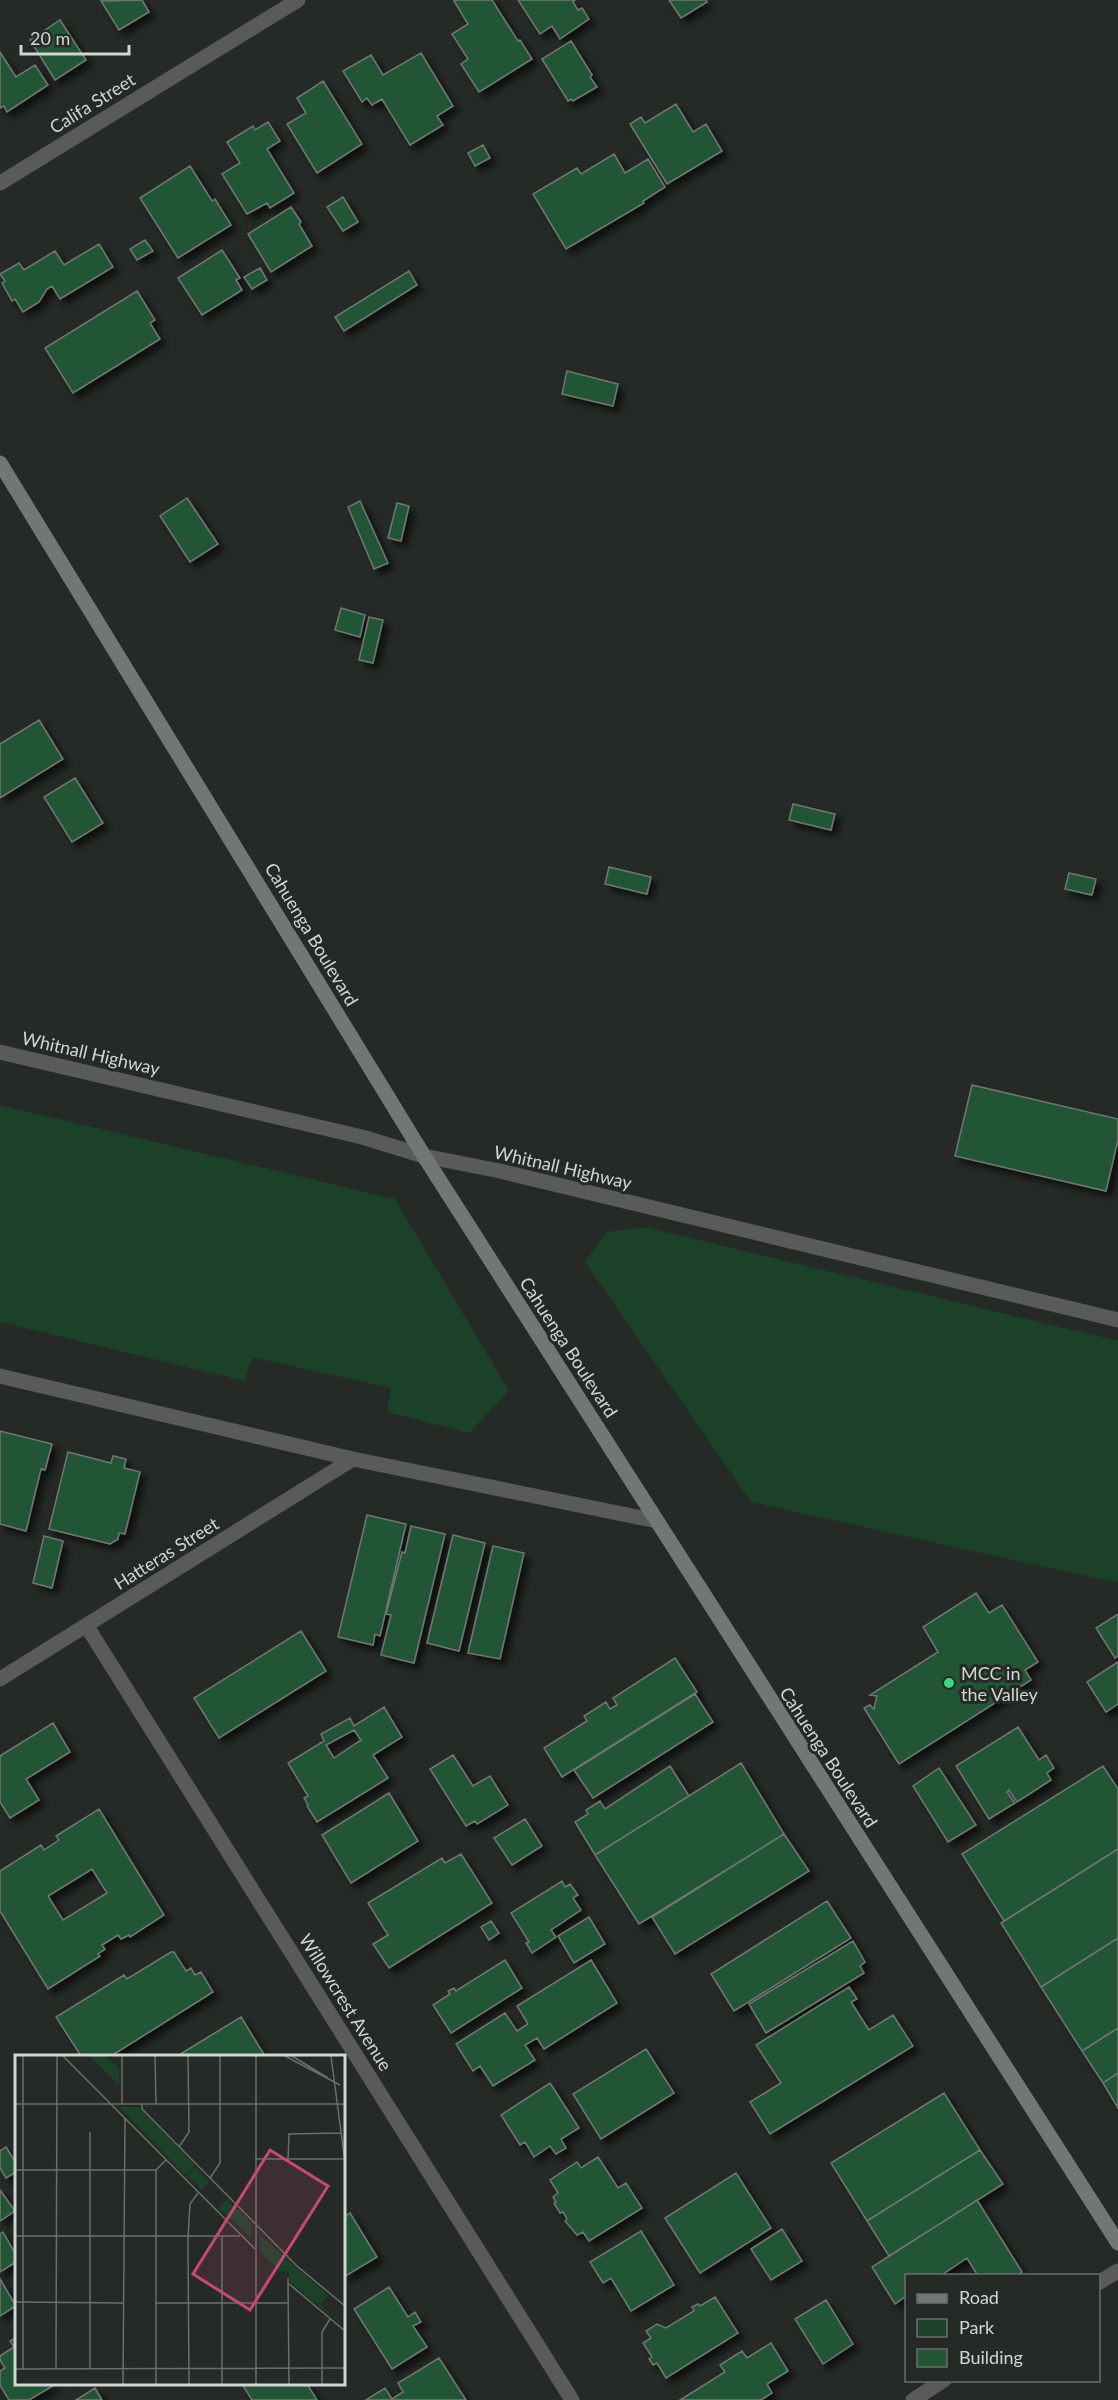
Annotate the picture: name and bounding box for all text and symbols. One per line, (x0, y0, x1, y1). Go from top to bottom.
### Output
scale bar (21, 18, 129, 56)
text: 20 m (30, 27, 70, 49)
street label: Califa Street (45, 68, 139, 138)
street label: Cahuenga Boulevard (261, 858, 363, 1010)
street label: Whitnall Highway (20, 1026, 163, 1080)
street label: Whitnall Highway (492, 1140, 635, 1194)
street label: Cahuenga Boulevard (515, 1273, 623, 1421)
street label: Hatteras Street (110, 1512, 223, 1594)
place label: MCC in the Valley (961, 1662, 1039, 1705)
marker: MCC in the Valley (942, 1676, 956, 1690)
street label: Cahuenga Boulevard (775, 1683, 883, 1831)
street label: Willowcrest Avenue (295, 1929, 397, 2075)
inset map (15, 2055, 345, 2385)
legend (905, 2274, 1100, 2382)
text: Road (959, 2286, 999, 2308)
text: Park (959, 2316, 995, 2338)
text: Building (959, 2346, 1023, 2368)

